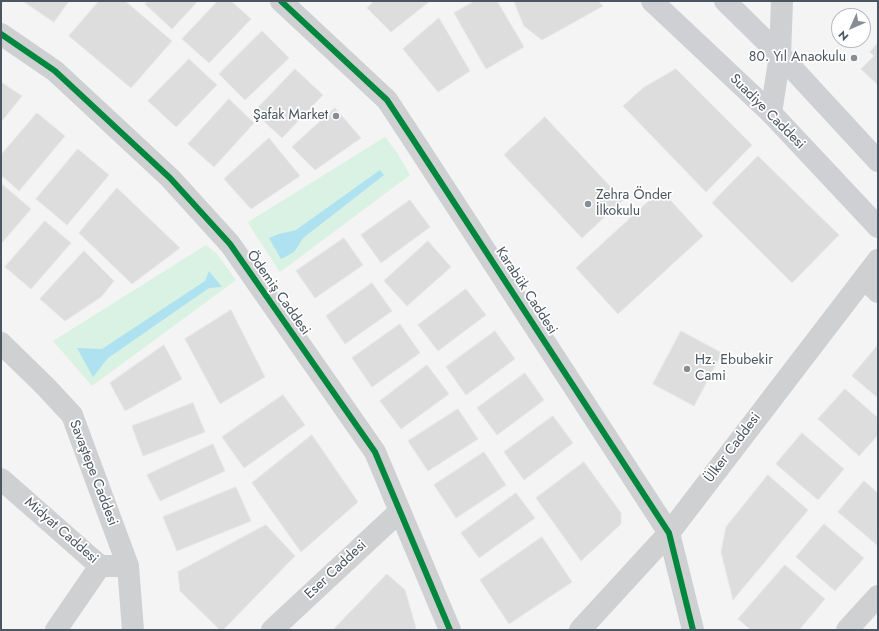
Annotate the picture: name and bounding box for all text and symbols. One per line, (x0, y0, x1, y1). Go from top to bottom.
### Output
north arrow (831, 8, 871, 48)
text: N (834, 27, 852, 45)
place label: 80. Yıl Anaokulu (749, 50, 846, 66)
marker: 80. Yıl Anaokulu (849, 53, 859, 63)
street label: Suadiye Caddesi (726, 71, 808, 153)
place label: Şafak Market (253, 108, 328, 124)
marker: Şafak Market (331, 111, 341, 121)
place label: Zehra Önder İlkokulu (596, 188, 672, 220)
marker: Zehra Önder İlkokulu (583, 199, 593, 209)
street label: Karabük Caddesi (492, 244, 560, 338)
street label: Ödemiş Caddesi (243, 247, 313, 339)
place label: Hz. Ebubekir Cami (695, 353, 773, 386)
marker: Hz. Ebubekir Cami (682, 364, 692, 374)
street label: Ülker Caddesi (701, 410, 765, 486)
street label: Savaştepe Caddesi (65, 418, 121, 528)
street label: Midyat Caddesi (21, 494, 101, 568)
street label: Eser Caddesi (302, 537, 370, 603)

